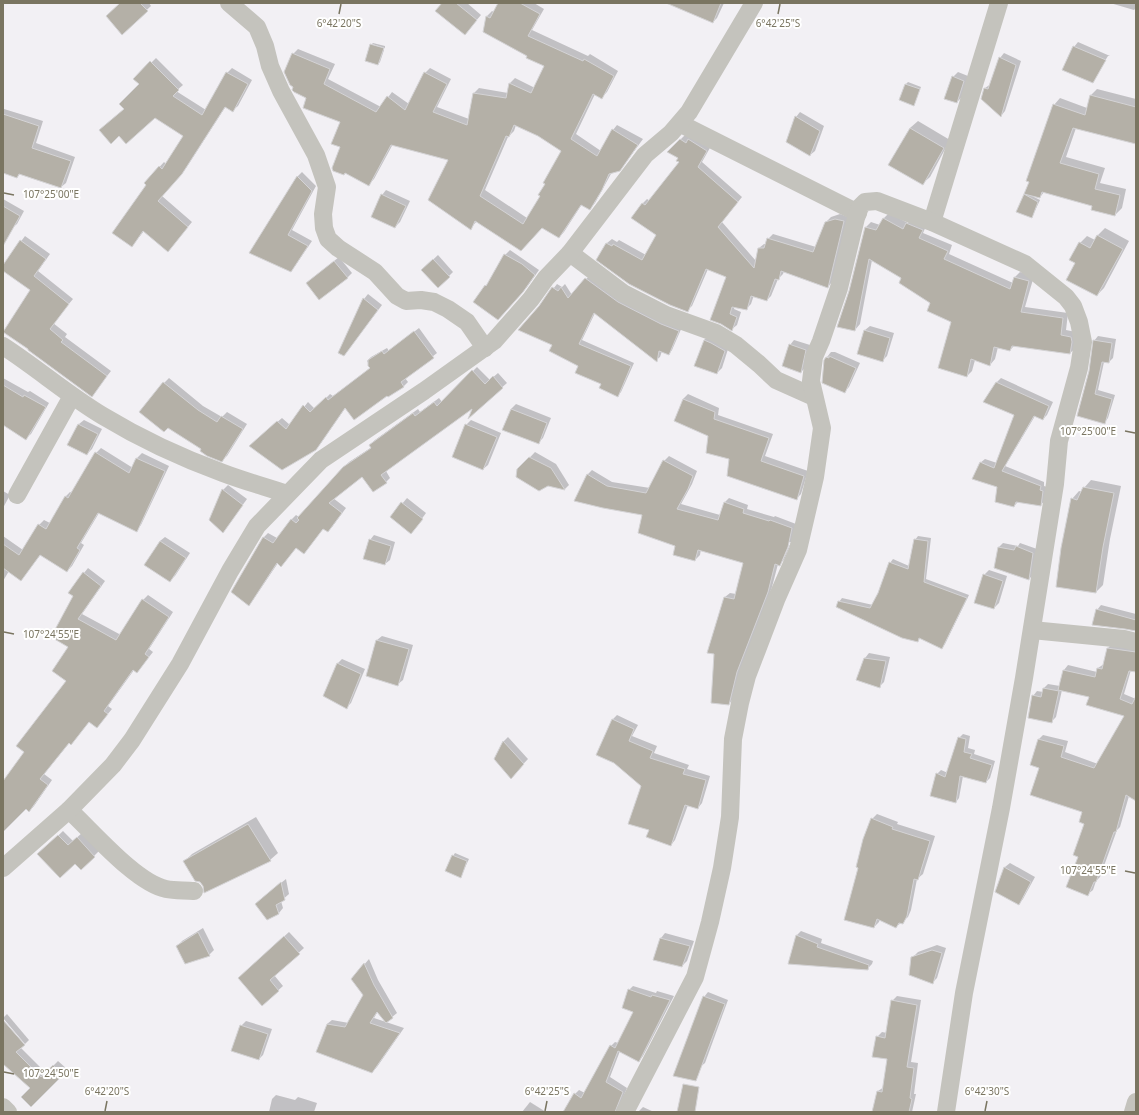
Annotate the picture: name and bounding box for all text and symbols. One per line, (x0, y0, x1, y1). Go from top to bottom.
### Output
text: 6°42'20"S (317, 16, 362, 30)
text: 6°42'25"S (756, 16, 801, 30)
text: 107°25'00"E (23, 187, 79, 201)
text: 107°25'00"E (1060, 424, 1116, 438)
text: 107°24'55"E (23, 627, 79, 641)
text: 107°24'55"E (1060, 863, 1116, 877)
text: 107°24'50"E (23, 1066, 79, 1080)
text: 6°42'20"S (85, 1084, 130, 1098)
text: 6°42'25"S (525, 1084, 570, 1098)
text: 6°42'30"S (965, 1084, 1010, 1098)

